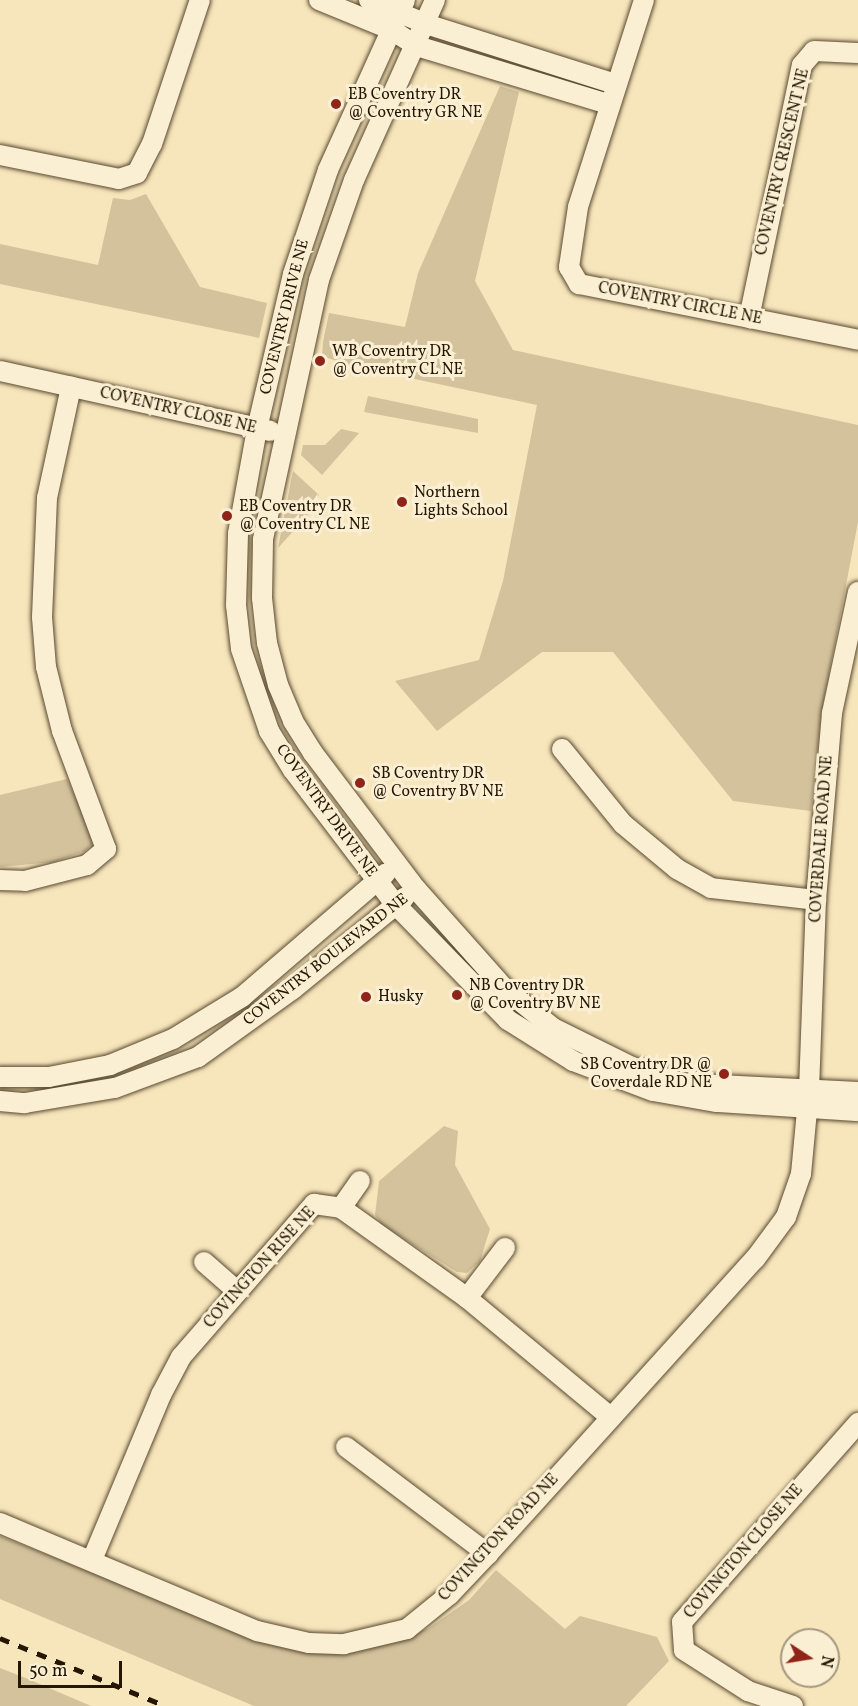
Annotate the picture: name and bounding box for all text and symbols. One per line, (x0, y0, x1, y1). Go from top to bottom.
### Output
street label: COVENTRY CRESCENT NE (752, 66, 814, 258)
place label: EB Coventry DR @ Coventry GR NE (348, 85, 483, 123)
marker: EB Coventry DR @ Coventry GR NE (329, 97, 343, 111)
street label: COVENTRY DRIVE NE (256, 237, 314, 397)
street label: COVENTRY CIRCLE NE (596, 279, 764, 329)
place label: WB Coventry DR @ Coventry CL NE (332, 342, 464, 380)
marker: WB Coventry DR @ Coventry CL NE (313, 354, 327, 368)
street label: COVENTRY CLOSE NE (98, 384, 258, 438)
place label: Northern Lights School (414, 483, 508, 521)
marker: Northern Lights School (395, 495, 409, 509)
place label: EB Coventry DR @ Coventry CL NE (239, 497, 371, 535)
marker: EB Coventry DR @ Coventry CL NE (220, 509, 234, 523)
street label: COVENTRY DRIVE NE (271, 741, 381, 881)
street label: COVERDALE ROAD NE (807, 755, 837, 923)
place label: SB Coventry DR @ Coventry BV NE (372, 764, 504, 802)
marker: SB Coventry DR @ Coventry BV NE (353, 776, 367, 790)
street label: COVENTRY BOULEVARD NE (240, 889, 412, 1031)
place label: NB Coventry DR @ Coventry BV NE (469, 976, 601, 1014)
place label: Husky (378, 987, 423, 1007)
marker: NB Coventry DR @ Coventry BV NE (450, 988, 464, 1002)
marker: Husky (359, 990, 373, 1004)
place label: SB Coventry DR @ Coverdale RD NE (580, 1055, 712, 1093)
marker: SB Coventry DR @ Coverdale RD NE (717, 1067, 731, 1081)
street label: COVINGTON RISE NE (200, 1203, 320, 1333)
street label: COVINGTON ROAD NE (435, 1470, 563, 1606)
street label: COVINGTON CLOSE NE (681, 1481, 807, 1623)
north arrow (780, 1628, 840, 1688)
scale bar (21, 1649, 124, 1687)
text: N (814, 1653, 838, 1669)
text: 50 m (29, 1659, 68, 1684)

